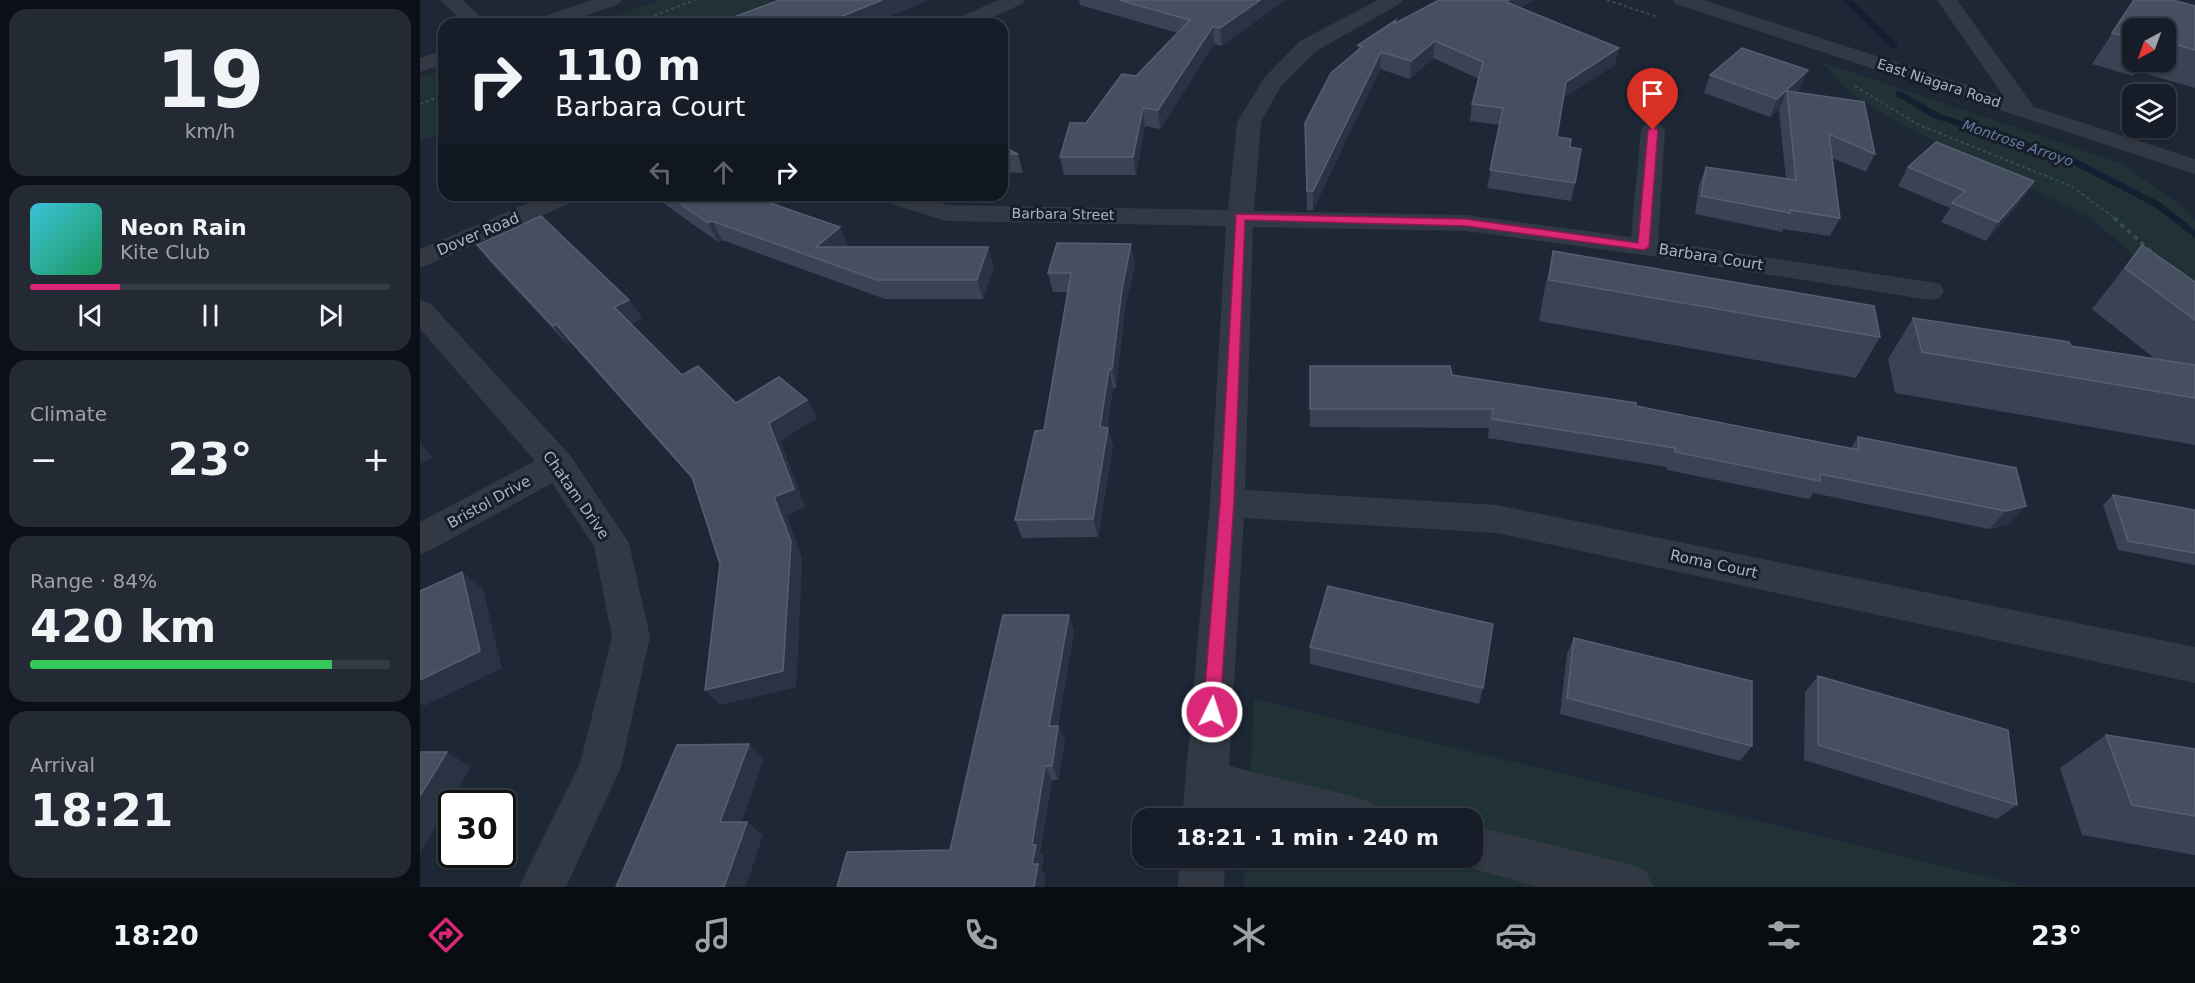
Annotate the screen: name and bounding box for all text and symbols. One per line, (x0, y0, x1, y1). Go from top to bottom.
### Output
north arrow (2122, 18, 2176, 72)
map controls (2122, 18, 2176, 138)
text: 19 (156, 35, 264, 125)
text: 110 m (555, 41, 701, 90)
icon: right (456, 42, 534, 120)
street label: East Niagara Road (1875, 55, 2003, 111)
pin (1627, 68, 1678, 130)
icon: arrive (1636, 77, 1669, 110)
button: layers (2122, 84, 2176, 138)
text: Barbara Court (555, 91, 745, 122)
water label: Montrose Arroyo (1960, 117, 2076, 169)
text: km/h (185, 119, 235, 143)
icon: left (644, 156, 677, 189)
icon: ahead (707, 156, 740, 189)
icon: right (770, 156, 803, 189)
street label: Barbara Street (1012, 205, 1115, 223)
street label: Dover Road (434, 209, 522, 259)
text: Neon Rain (120, 215, 247, 240)
text: Kite Club (120, 240, 210, 264)
street label: Barbara Court (1657, 240, 1765, 274)
icon: previous (74, 299, 107, 332)
icon: pause (194, 299, 227, 332)
icon: next (314, 299, 347, 332)
text: Climate (30, 402, 107, 426)
text: 23° (167, 433, 253, 486)
text: − (30, 440, 58, 479)
text: + (362, 440, 390, 479)
street label: Chatam Drive (539, 447, 613, 543)
street label: Bristol Drive (444, 472, 534, 532)
street label: Roma Court (1669, 546, 1759, 582)
text: Range · 84% (30, 569, 157, 593)
text: 420 km (30, 600, 216, 653)
position arrow (1180, 680, 1244, 744)
text: Arrival (30, 753, 95, 777)
text: 18:21 (30, 784, 173, 837)
speed limit sign: 30 (438, 790, 516, 868)
text: 18:21 · 1 min · 240 m (1176, 825, 1439, 850)
icon: directions (425, 914, 467, 956)
icon: music (692, 914, 734, 956)
icon: phone (960, 914, 1002, 956)
icon: climate (1228, 914, 1270, 956)
icon: car (1495, 914, 1537, 956)
icon: filters (1763, 914, 1805, 956)
text: 18:20 (113, 920, 199, 951)
text: 23° (2031, 920, 2082, 951)

